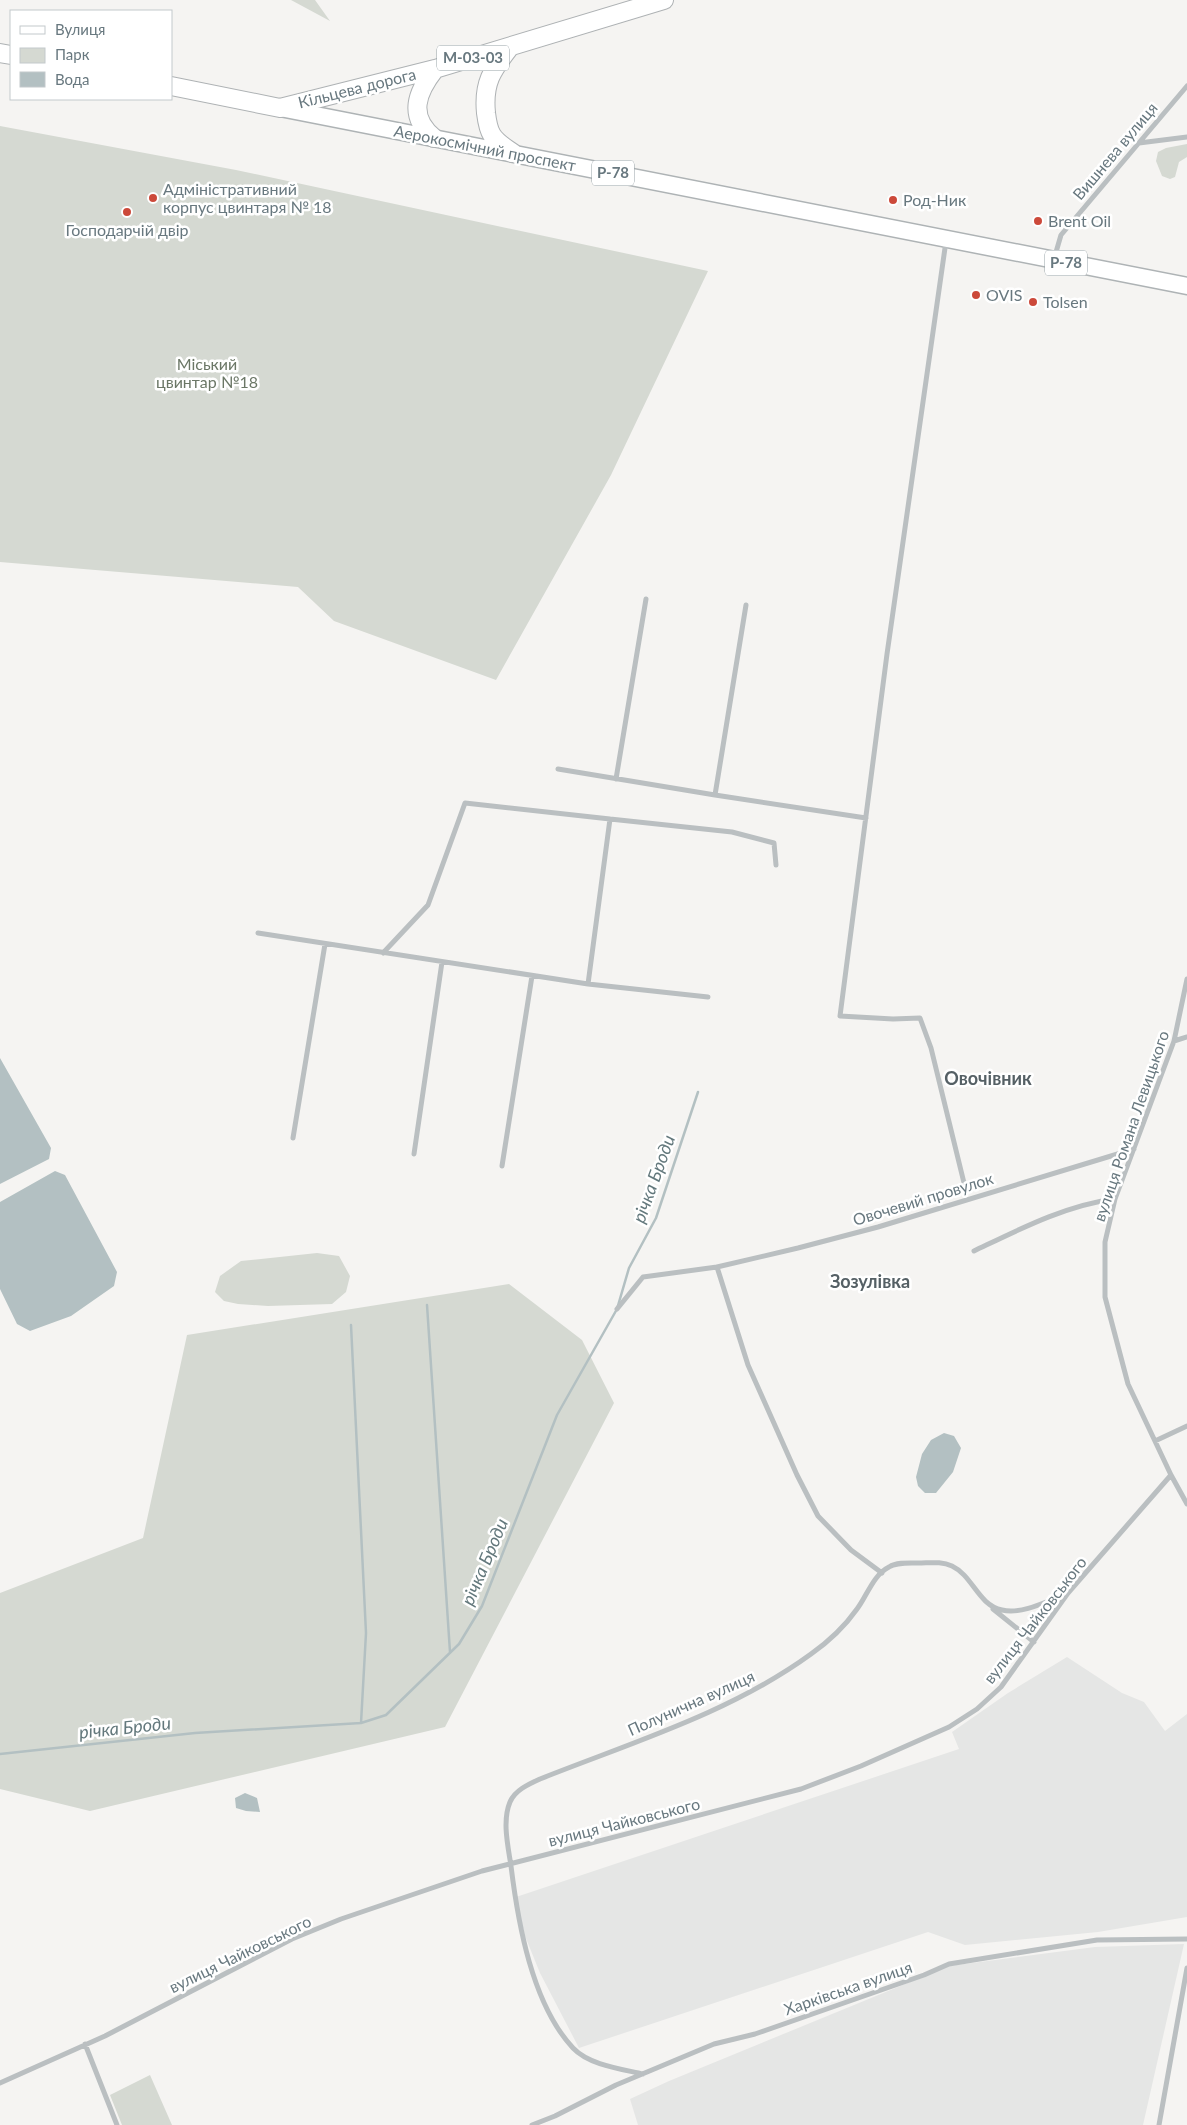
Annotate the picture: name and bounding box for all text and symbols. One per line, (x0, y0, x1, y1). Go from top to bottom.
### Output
legend (10, 10, 172, 100)
text: Вулиця (55, 20, 105, 38)
text: Парк (55, 45, 90, 63)
road number: М-03-03 (437, 46, 509, 70)
street label: Кільцева дорога (296, 64, 418, 111)
text: Вода (55, 70, 90, 88)
street label: Вишнева вулиця (1068, 98, 1161, 203)
street label: Аерокосмічний проспект (392, 121, 578, 174)
road number: Р-78 (592, 160, 634, 186)
place label: Адміністративний корпус цвинтаря № 18 (163, 179, 332, 216)
place label: Род-Ник (903, 190, 967, 209)
marker: Адміністративний корпус цвинтаря № 18 (147, 192, 159, 204)
marker: Род-Ник (887, 194, 899, 206)
marker: Господарчій двір (121, 206, 133, 218)
place label: Brent Oil (1048, 211, 1111, 230)
marker: Brent Oil (1032, 215, 1044, 227)
place label: Господарчій двір (65, 220, 189, 239)
road number: Р-78 (1045, 250, 1087, 276)
place label: OVIS (986, 285, 1022, 304)
marker: OVIS (970, 289, 982, 301)
place label: Tolsen (1043, 292, 1088, 311)
marker: Tolsen (1027, 296, 1039, 308)
park label: Міський цвинтар №18 (156, 354, 258, 391)
street label: вулиця Романа Левицького (1089, 1028, 1172, 1224)
district label: Овочівник (944, 1067, 1032, 1089)
water label: річка Броди (627, 1132, 679, 1226)
street label: Овочевий провулок (850, 1168, 996, 1229)
district label: Зозулівка (830, 1270, 910, 1292)
water label: річка Броди (456, 1515, 512, 1608)
street label: вулиця Чайковського (979, 1553, 1090, 1687)
street label: Полунична вулиця (624, 1666, 757, 1739)
water label: річка Броди (78, 1711, 172, 1743)
street label: вулиця Чайковського (546, 1793, 702, 1850)
street label: вулиця Чайковського (166, 1911, 314, 1996)
street label: Харківська вулиця (781, 1957, 914, 2018)

